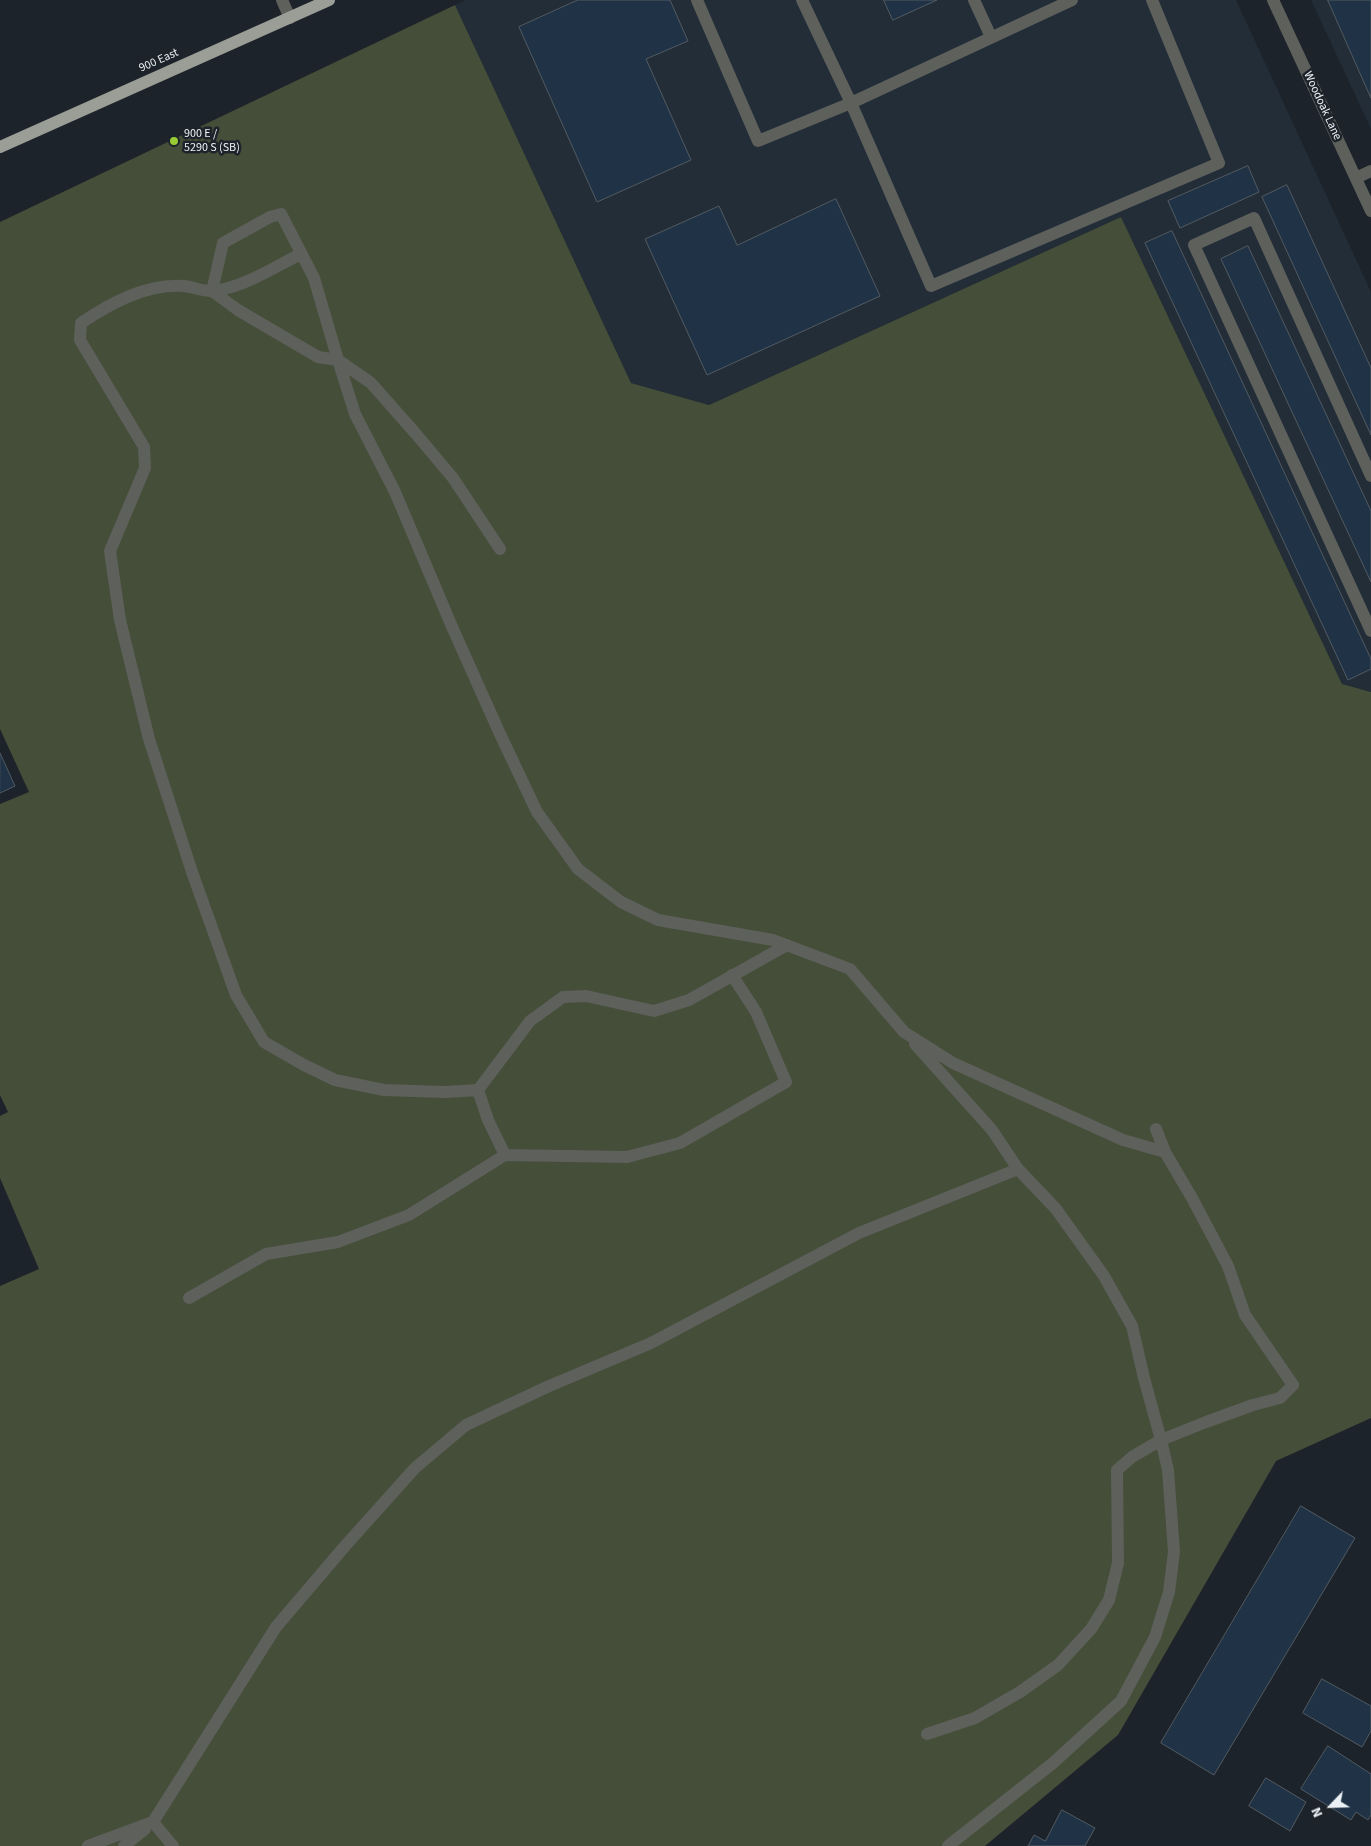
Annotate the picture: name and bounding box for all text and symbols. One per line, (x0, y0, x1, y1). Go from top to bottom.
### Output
street label: 900 East (137, 46, 181, 76)
street label: Woodoak Lane (1300, 69, 1344, 143)
place label: 900 E / 5290 S (SB) (184, 127, 240, 155)
marker: 900 E / 5290 S (SB) (168, 135, 180, 147)
north arrow (1306, 1781, 1356, 1831)
text: N (1306, 1804, 1328, 1820)

